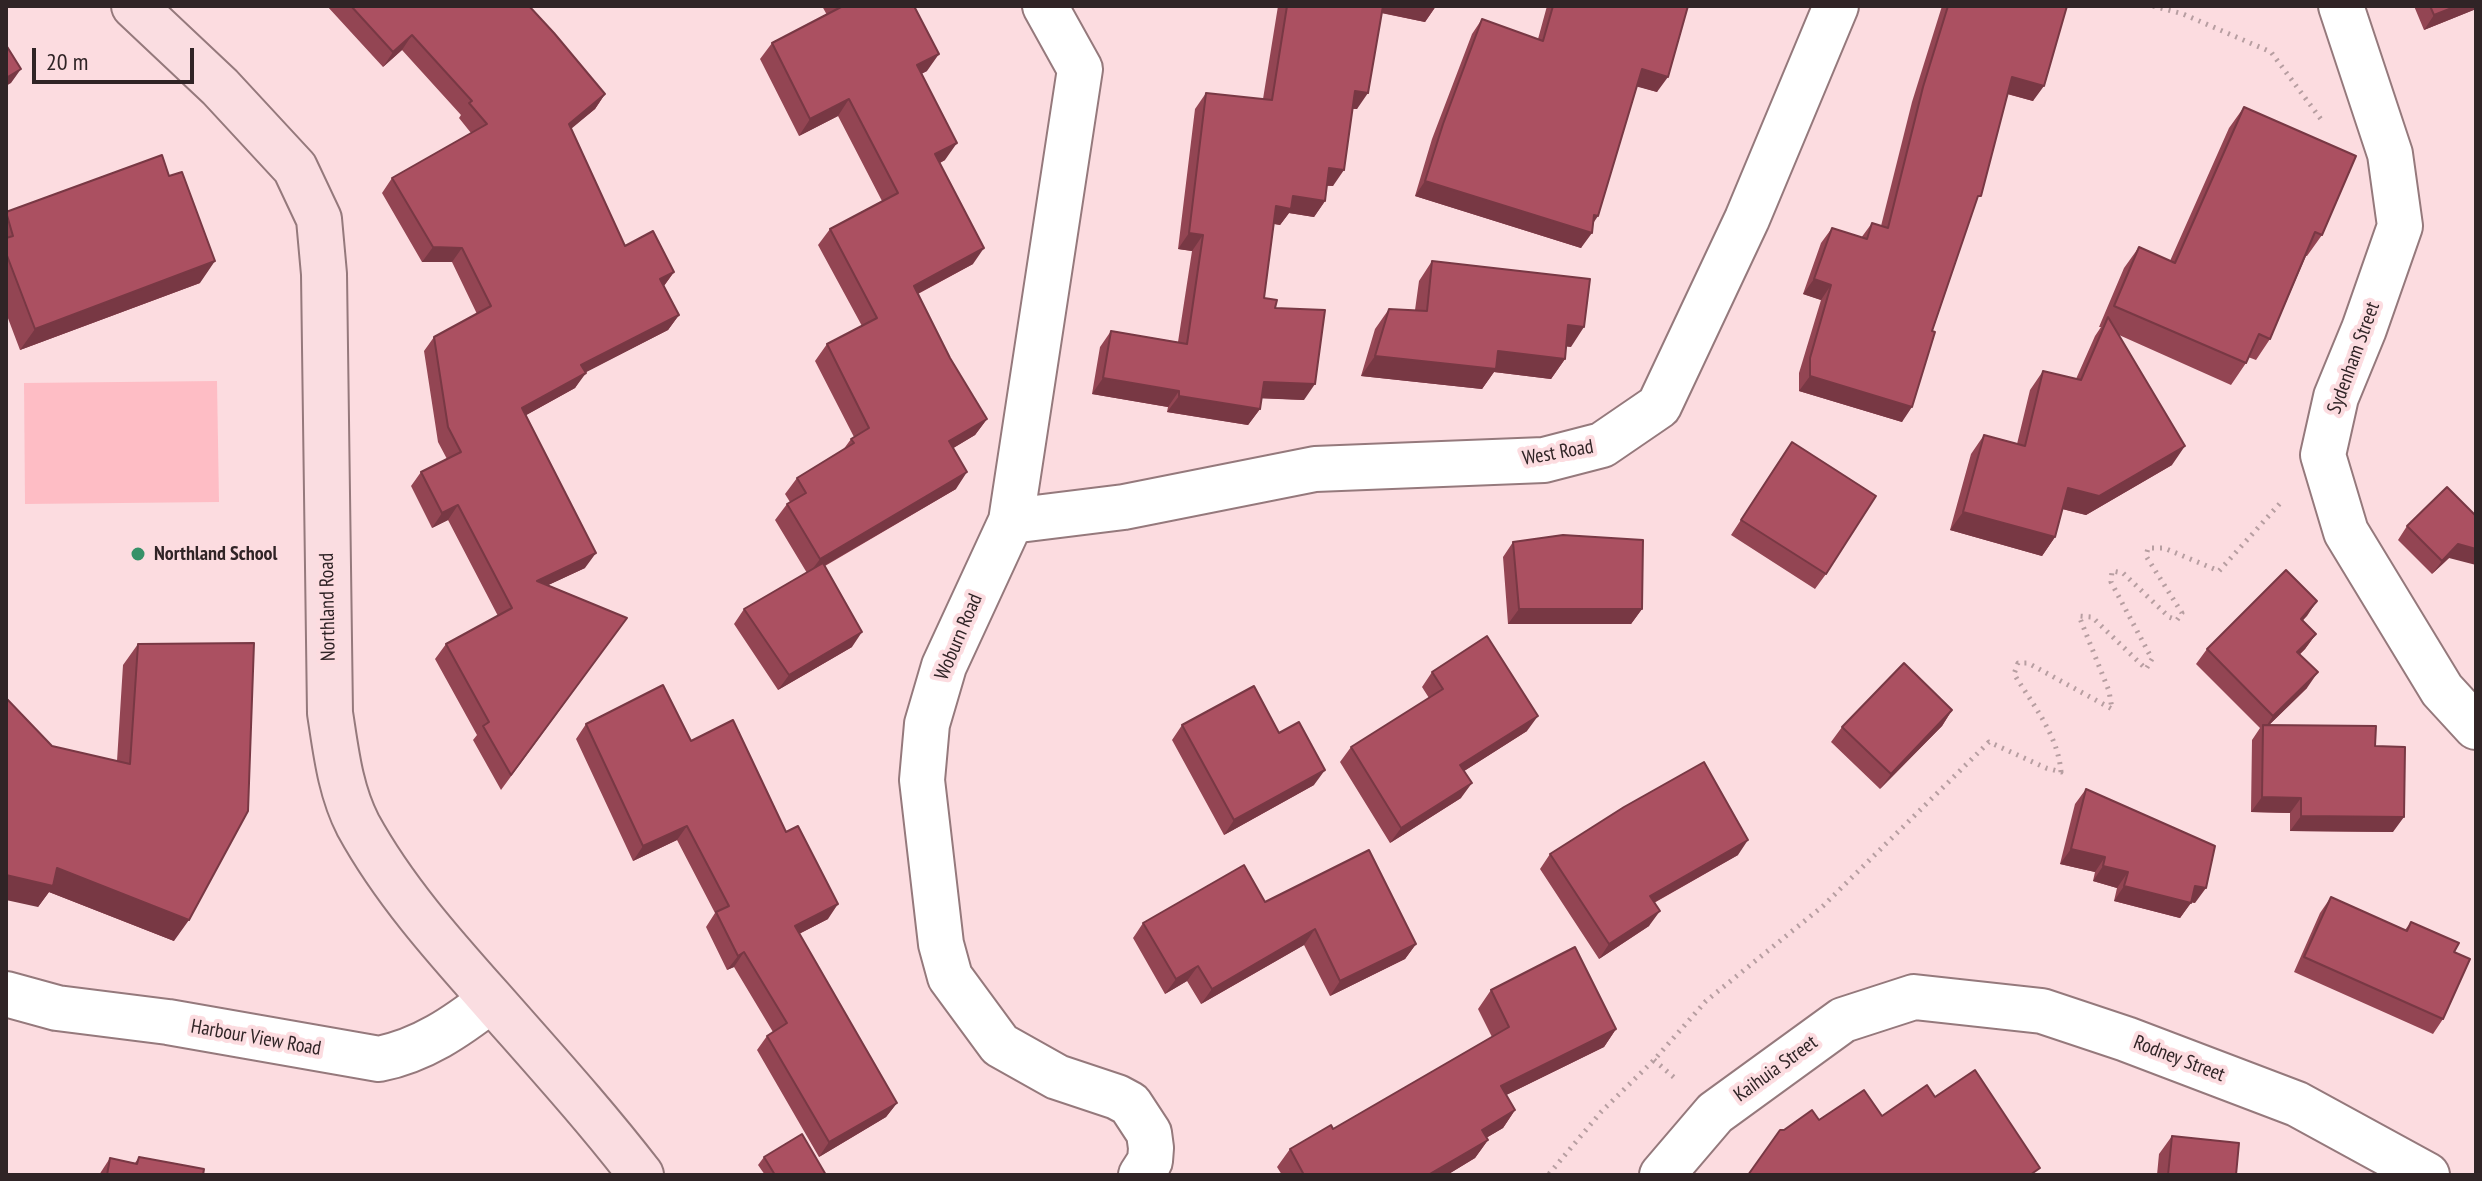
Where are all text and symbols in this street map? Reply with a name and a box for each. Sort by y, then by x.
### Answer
scale bar [36,32,198,82]
text: 20 m [46,46,88,77]
street label: Sydenham Street [2323,299,2385,417]
street label: West Road [1521,435,1595,471]
place label: Northland School [154,542,277,566]
marker: Northland School [129,545,147,563]
street label: Northland Road [315,553,341,661]
street label: Woburn Road [930,590,988,684]
street label: Harbour View Road [189,1015,323,1061]
street label: Kaihuia Street [1730,1031,1822,1107]
street label: Rodney Street [2130,1031,2228,1087]

